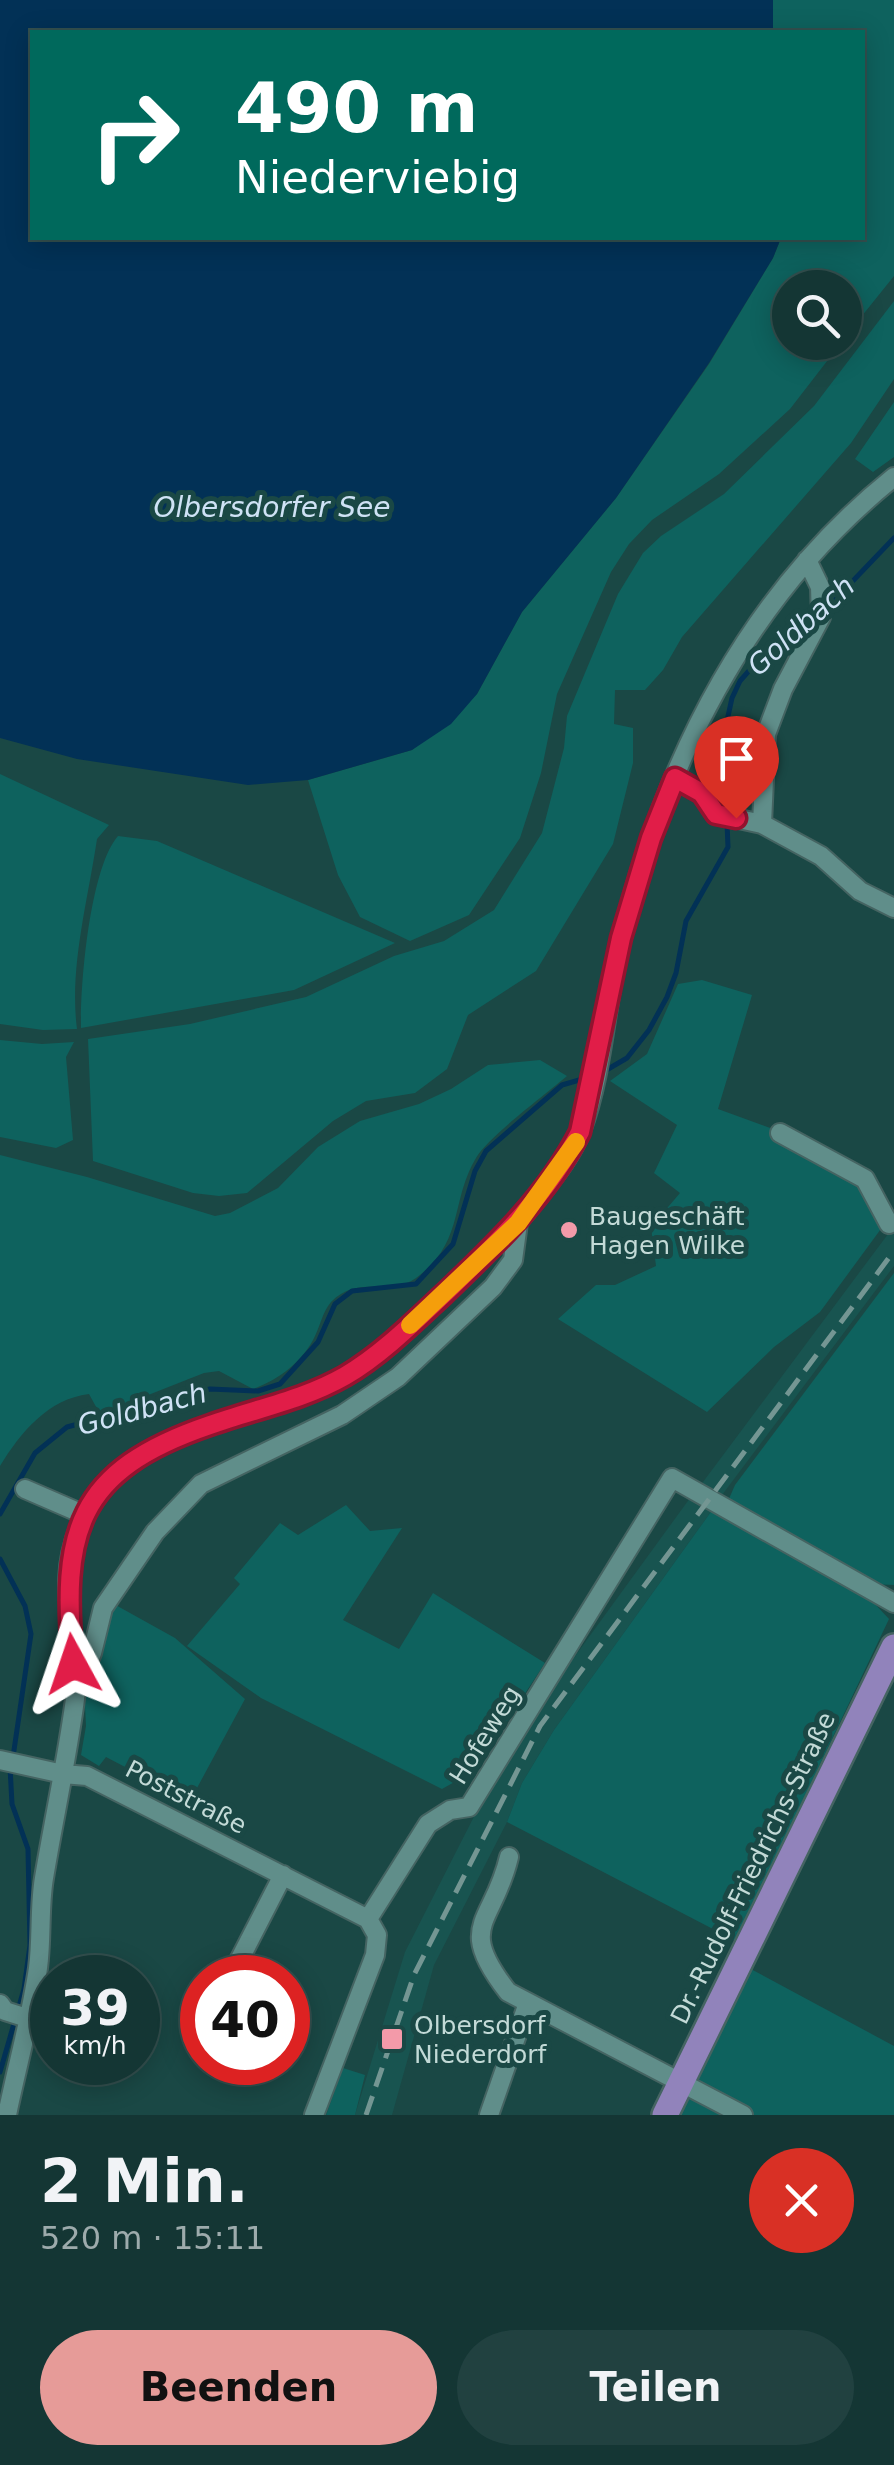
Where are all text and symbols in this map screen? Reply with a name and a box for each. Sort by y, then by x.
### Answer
text: 490 m [235,67,478,149]
icon: right [70,70,200,200]
text: Niederviebig [235,151,520,204]
map controls [772,270,862,360]
button: search [772,270,862,360]
water label: Olbersdorfer See [153,491,391,524]
water label: Goldbach [741,569,861,683]
pin [694,716,779,819]
icon: arrive [709,731,764,786]
place label: Baugeschäft Hagen Wilke [589,1202,745,1260]
marker: Baugeschäft Hagen Wilke [558,1219,580,1241]
water label: Goldbach [74,1376,210,1442]
position arrow [21,1612,125,1716]
street label: Hofeweg [444,1681,526,1789]
street label: Dr.-Rudolf-Friedrichs-Straße [665,1707,841,2029]
street label: Poststraße [121,1754,251,1840]
speed limit sign: 40 [180,1955,310,2085]
text: 39 [60,1979,130,2037]
place label: Olbersdorf Niederdorf [414,2011,548,2069]
marker: Olbersdorf Niederdorf [379,2026,405,2052]
text: km/h [63,2031,127,2060]
text: 2 Min. [40,2146,248,2216]
button: close [749,2148,854,2253]
text: 520 m · 15:11 [40,2219,265,2257]
button: Beenden [40,2330,437,2445]
button: Teilen [457,2330,854,2445]

